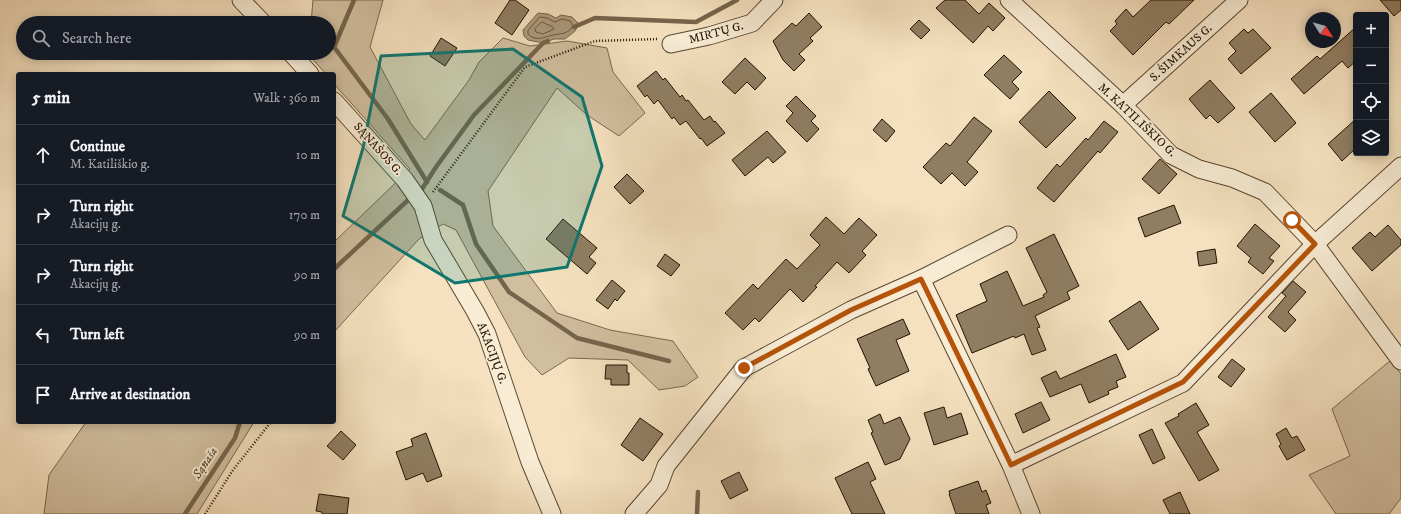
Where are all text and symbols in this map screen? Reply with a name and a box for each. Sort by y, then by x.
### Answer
north arrow [1305,12,1341,48]
map controls [1353,12,1389,156]
button: + [1353,12,1389,48]
search box [16,16,336,60]
street label: MIRTŲ G. [687,18,745,47]
street label: S. ŠIMKAUS G. [1147,21,1215,85]
icon: search [30,27,52,49]
text: Search here [62,29,131,48]
button: − [1353,48,1389,84]
street label: M. KATILIŠKIO G. [1095,80,1179,160]
button: locate [1353,84,1389,120]
text: 5 min [32,87,70,109]
text: Walk · 360 m [253,90,320,106]
street label: SĄNAŠOS G. [350,119,406,179]
button: layers [1353,120,1389,156]
text: Continue [70,137,125,156]
icon: ahead [32,144,54,166]
text: 10 m [296,147,320,163]
text: M. Katiliškio g. [70,156,150,172]
text: Turn right [70,197,133,216]
icon: right [32,204,54,226]
text: 170 m [289,207,320,223]
route start [1283,211,1301,229]
text: Akacijų g. [70,216,121,232]
text: Turn right [70,257,133,276]
icon: right [32,264,54,286]
text: 90 m [294,267,320,283]
text: Akacijų g. [70,276,121,292]
street label: AKACIJŲ G. [473,320,511,386]
icon: left [32,324,54,346]
text: Turn left [70,325,124,344]
text: 90 m [294,327,320,343]
route end [735,359,753,377]
icon: arrive [32,384,54,406]
text: Arrive at destination [70,385,190,404]
water label: Sąnaša [188,444,221,483]

